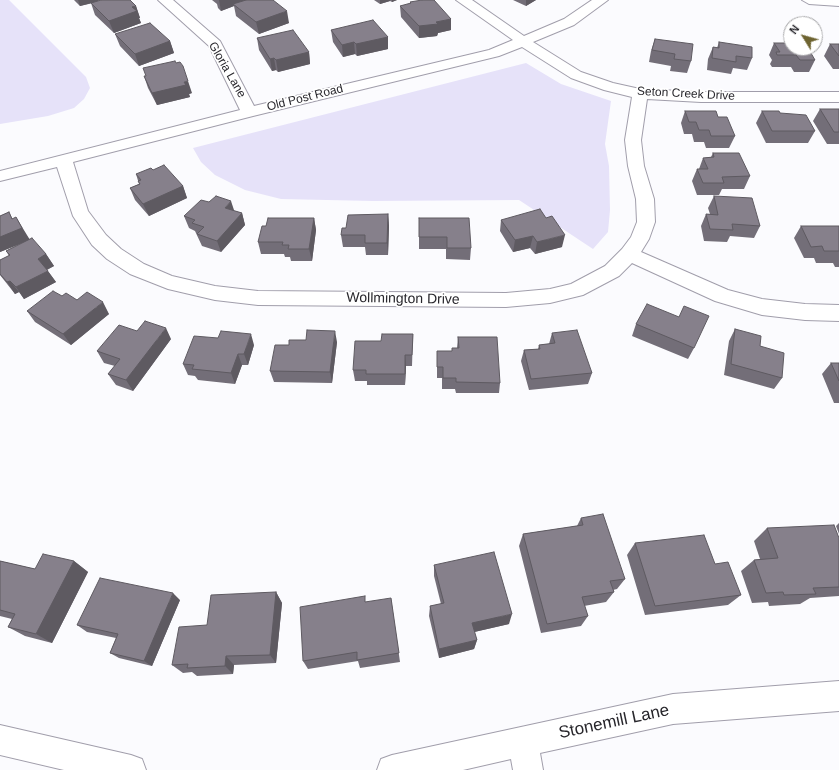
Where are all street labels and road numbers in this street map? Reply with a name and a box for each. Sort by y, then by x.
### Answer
street label: Gloria Lane [205,40,249,100]
street label: Old Post Road [265,82,345,114]
street label: Seton Creek Drive [637,84,735,104]
street label: Wollmington Drive [346,290,460,308]
street label: Stonemill Lane [557,700,671,744]

